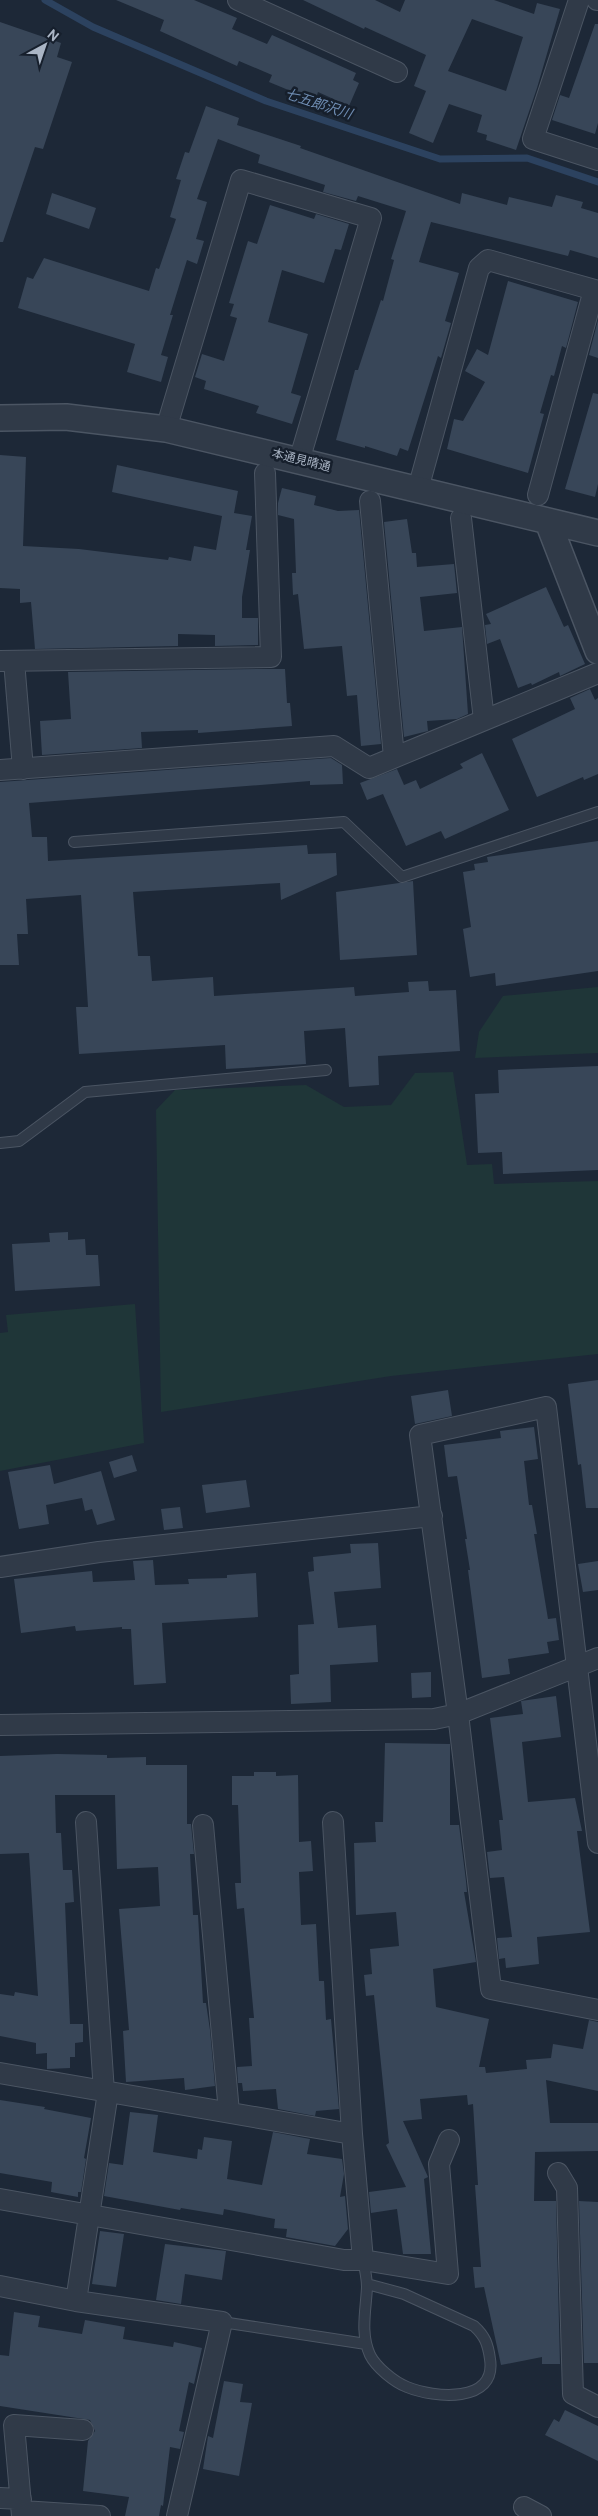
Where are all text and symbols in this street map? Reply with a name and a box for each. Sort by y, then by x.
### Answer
north arrow [20,20,70,70]
text: N [43,26,62,46]
water label: 七五郎沢川 [282,86,356,125]
street label: 本通見晴通 [270,446,332,476]

